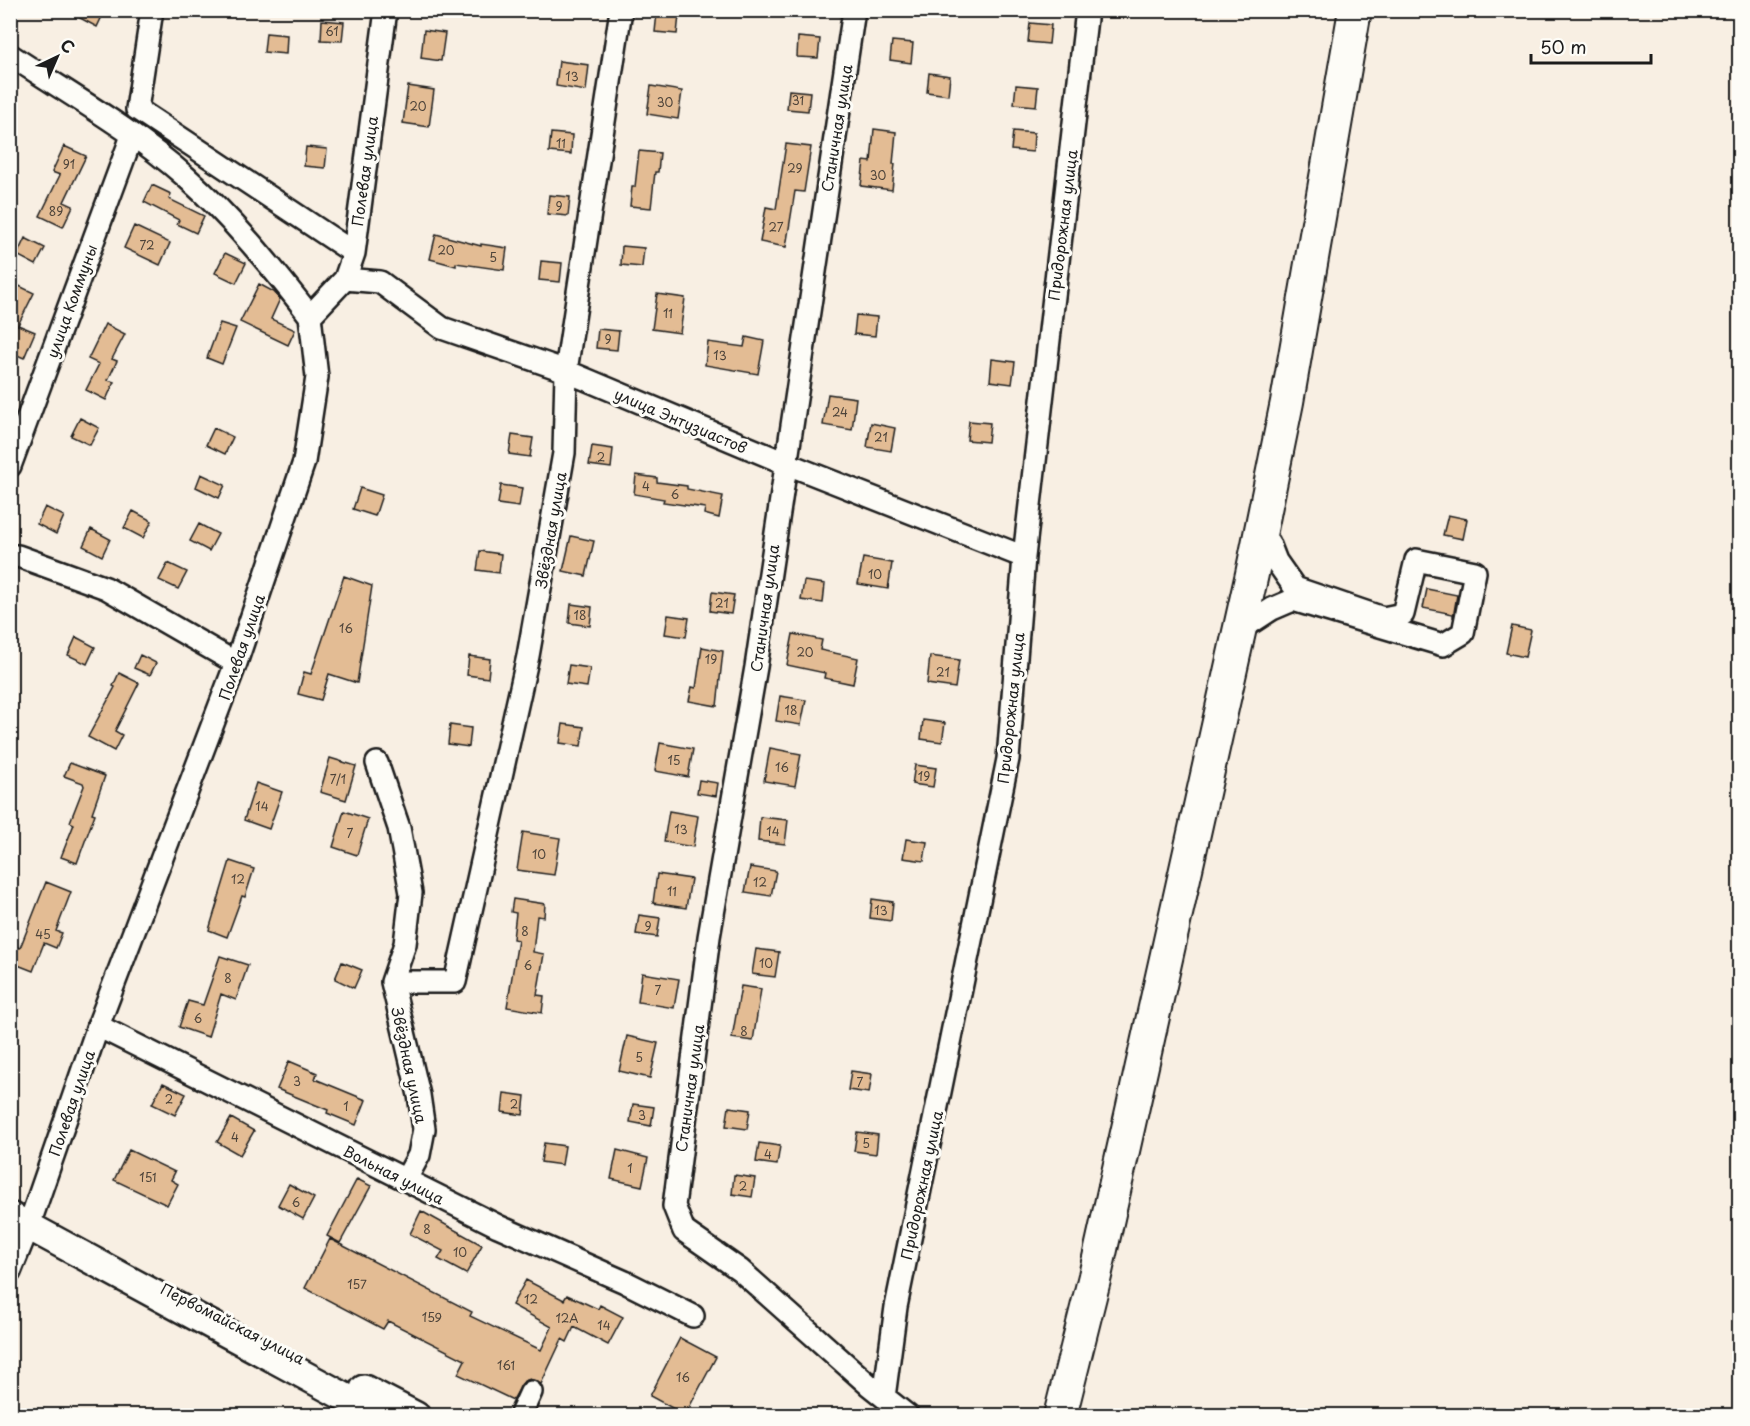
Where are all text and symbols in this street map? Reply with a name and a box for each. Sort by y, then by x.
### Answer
house number: 61 [325,22,339,40]
north arrow [27,27,87,87]
scale bar [1531,27,1651,65]
text: С [55,33,81,58]
text: 50 m [1540,33,1587,60]
street label: Станичная улица [815,62,858,193]
house number: 13 [565,67,579,85]
house number: 31 [792,91,804,109]
house number: 30 [657,93,674,111]
house number: 20 [409,97,427,115]
street label: Полевая улица [345,114,383,228]
house number: 11 [556,134,566,152]
street label: Придорожная улица [1041,148,1083,302]
house number: 91 [63,155,75,173]
house number: 29 [787,159,803,177]
house number: 30 [870,166,887,184]
house number: 9 [555,197,563,215]
house number: 89 [49,202,63,220]
house number: 27 [769,218,784,236]
house number: 72 [139,236,155,254]
street label: улица Коммуны [40,241,102,361]
house number: 20 [437,241,455,259]
house number: 5 [489,248,497,266]
house number: 11 [663,304,673,322]
house number: 9 [604,330,612,348]
house number: 13 [713,346,727,364]
street label: улица Энтузиастов [611,382,751,459]
house number: 24 [832,403,848,421]
house number: 21 [874,428,888,446]
house number: 2 [597,448,605,466]
street label: Звёздная улица [528,469,572,590]
house number: 4 [642,477,650,495]
house number: 6 [671,485,679,503]
street label: Станичная улица [744,542,784,673]
house number: 10 [868,565,882,583]
street label: Полевая улица [212,590,270,703]
house number: 21 [715,594,729,612]
house number: 18 [574,606,586,624]
house number: 16 [339,619,353,637]
street label: Придорожная улица [991,631,1029,785]
house number: 20 [796,643,814,661]
house number: 19 [705,650,717,668]
house number: 21 [936,663,950,681]
house number: 18 [785,701,797,719]
house number: 15 [667,751,681,769]
house number: 16 [775,758,789,776]
house number: 19 [918,767,930,785]
house number: 7/1 [330,770,346,788]
house number: 14 [255,797,269,815]
house number: 13 [674,820,688,838]
house number: 14 [766,822,780,840]
house number: 7 [347,824,354,842]
house number: 10 [532,845,546,863]
house number: 12 [231,870,245,888]
house number: 12 [753,873,767,891]
house number: 11 [667,882,677,900]
house number: 13 [874,901,888,919]
house number: 9 [644,917,652,935]
house number: 8 [521,922,529,940]
house number: 45 [35,925,51,943]
house number: 10 [759,954,773,972]
house number: 6 [524,956,532,974]
house number: 8 [224,969,232,987]
house number: 7 [655,981,662,999]
street label: Звёздная улица [386,1005,434,1126]
house number: 6 [194,1009,202,1027]
street label: Станичная улица [669,1022,709,1153]
house number: 8 [740,1022,748,1040]
street label: Полевая улица [42,1046,100,1159]
house number: 5 [635,1048,643,1066]
house number: 3 [293,1072,301,1090]
house number: 7 [857,1073,864,1091]
house number: 2 [165,1090,173,1108]
house number: 2 [510,1095,518,1113]
house number: 1 [343,1097,349,1115]
house number: 3 [638,1106,646,1124]
street label: Придорожная улица [894,1108,948,1262]
house number: 4 [231,1128,239,1146]
house number: 5 [862,1134,870,1152]
street label: Вольная улица [339,1139,449,1210]
house number: 4 [764,1145,772,1163]
house number: 1 [627,1159,633,1177]
house number: 151 [139,1168,157,1186]
house number: 2 [739,1177,747,1195]
house number: 6 [292,1193,300,1211]
house number: 8 [423,1220,431,1238]
house number: 10 [453,1243,467,1261]
house number: 157 [347,1275,367,1293]
street label: Первомайская улица [157,1277,310,1370]
house number: 12 [524,1290,538,1308]
house number: 159 [422,1308,442,1326]
house number: 12А [555,1309,579,1327]
house number: 14 [597,1316,611,1334]
house number: 161 [497,1356,515,1374]
house number: 16 [676,1368,690,1386]

